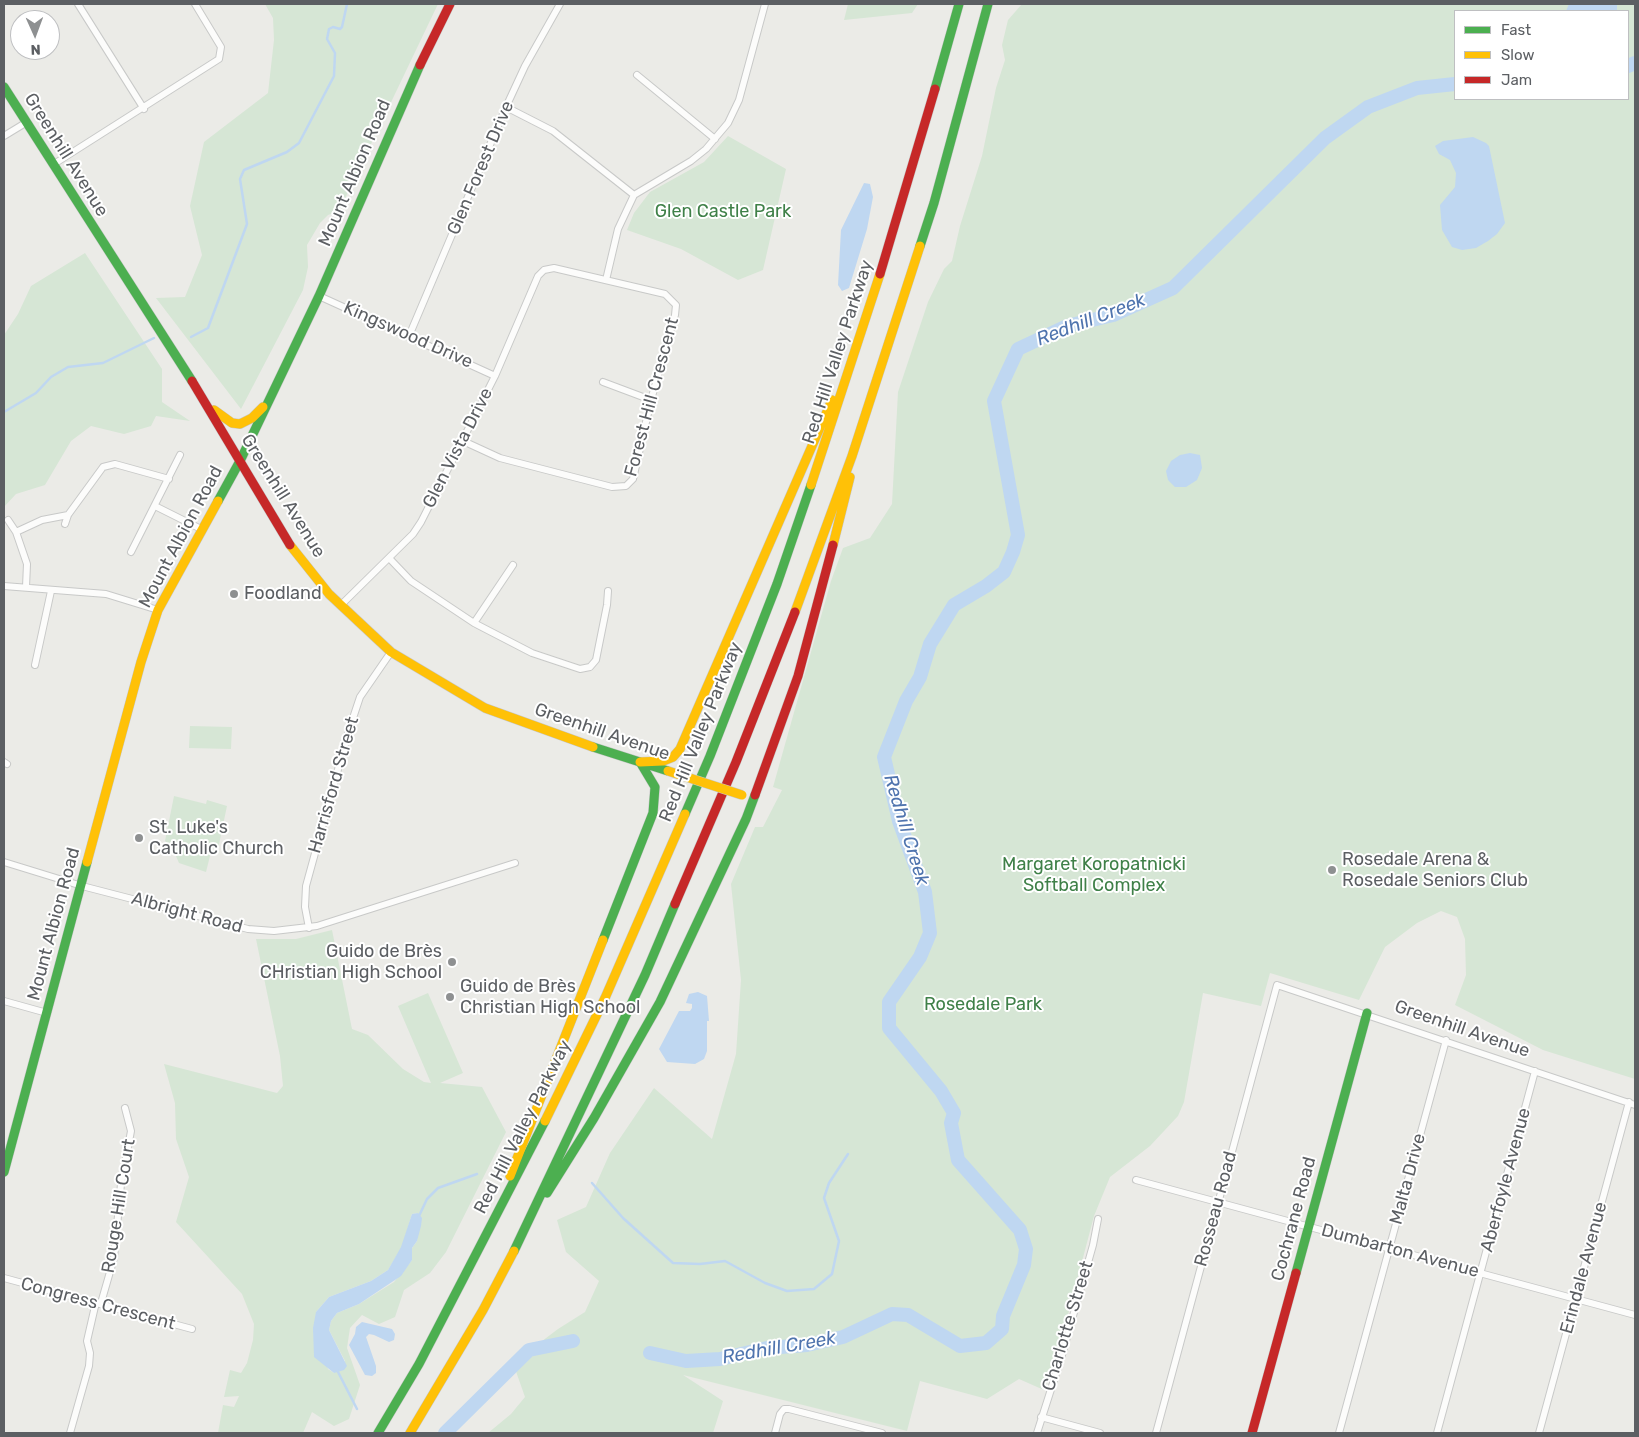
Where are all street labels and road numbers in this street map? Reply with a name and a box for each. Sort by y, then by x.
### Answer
street label: Greenhill Avenue [19,89,113,221]
street label: Mount Albion Road [314,96,396,250]
street label: Glen Forest Drive [443,98,519,238]
street label: Red Hill Valley Parkway [798,257,878,447]
street label: Kingswood Drive [340,297,476,373]
street label: Forest Hill Crescent [620,315,684,479]
street label: Glen Vista Drive [418,384,498,512]
street label: Greenhill Avenue [236,430,330,562]
street label: Mount Albion Road [134,462,228,612]
street label: Red Hill Valley Parkway [655,639,747,825]
street label: Greenhill Avenue [532,699,672,765]
street label: Harrisford Street [304,714,364,856]
street label: Mount Albion Road [23,845,85,1003]
street label: Albright Road [129,888,245,938]
street label: Greenhill Avenue [1392,996,1532,1062]
street label: Red Hill Valley Parkway [470,1037,576,1217]
street label: Aberfoyle Avenue [1476,1106,1536,1254]
street label: Malta Drive [1385,1131,1431,1227]
street label: Rouge Hill Court [98,1137,140,1275]
street label: Rosseau Road [1190,1149,1242,1269]
street label: Cochrane Road [1267,1154,1321,1284]
street label: Erindale Avenue [1556,1200,1612,1336]
street label: Dumbarton Avenue [1319,1220,1481,1282]
street label: Charlotte Street [1038,1258,1098,1394]
street label: Congress Crescent [18,1273,178,1335]

